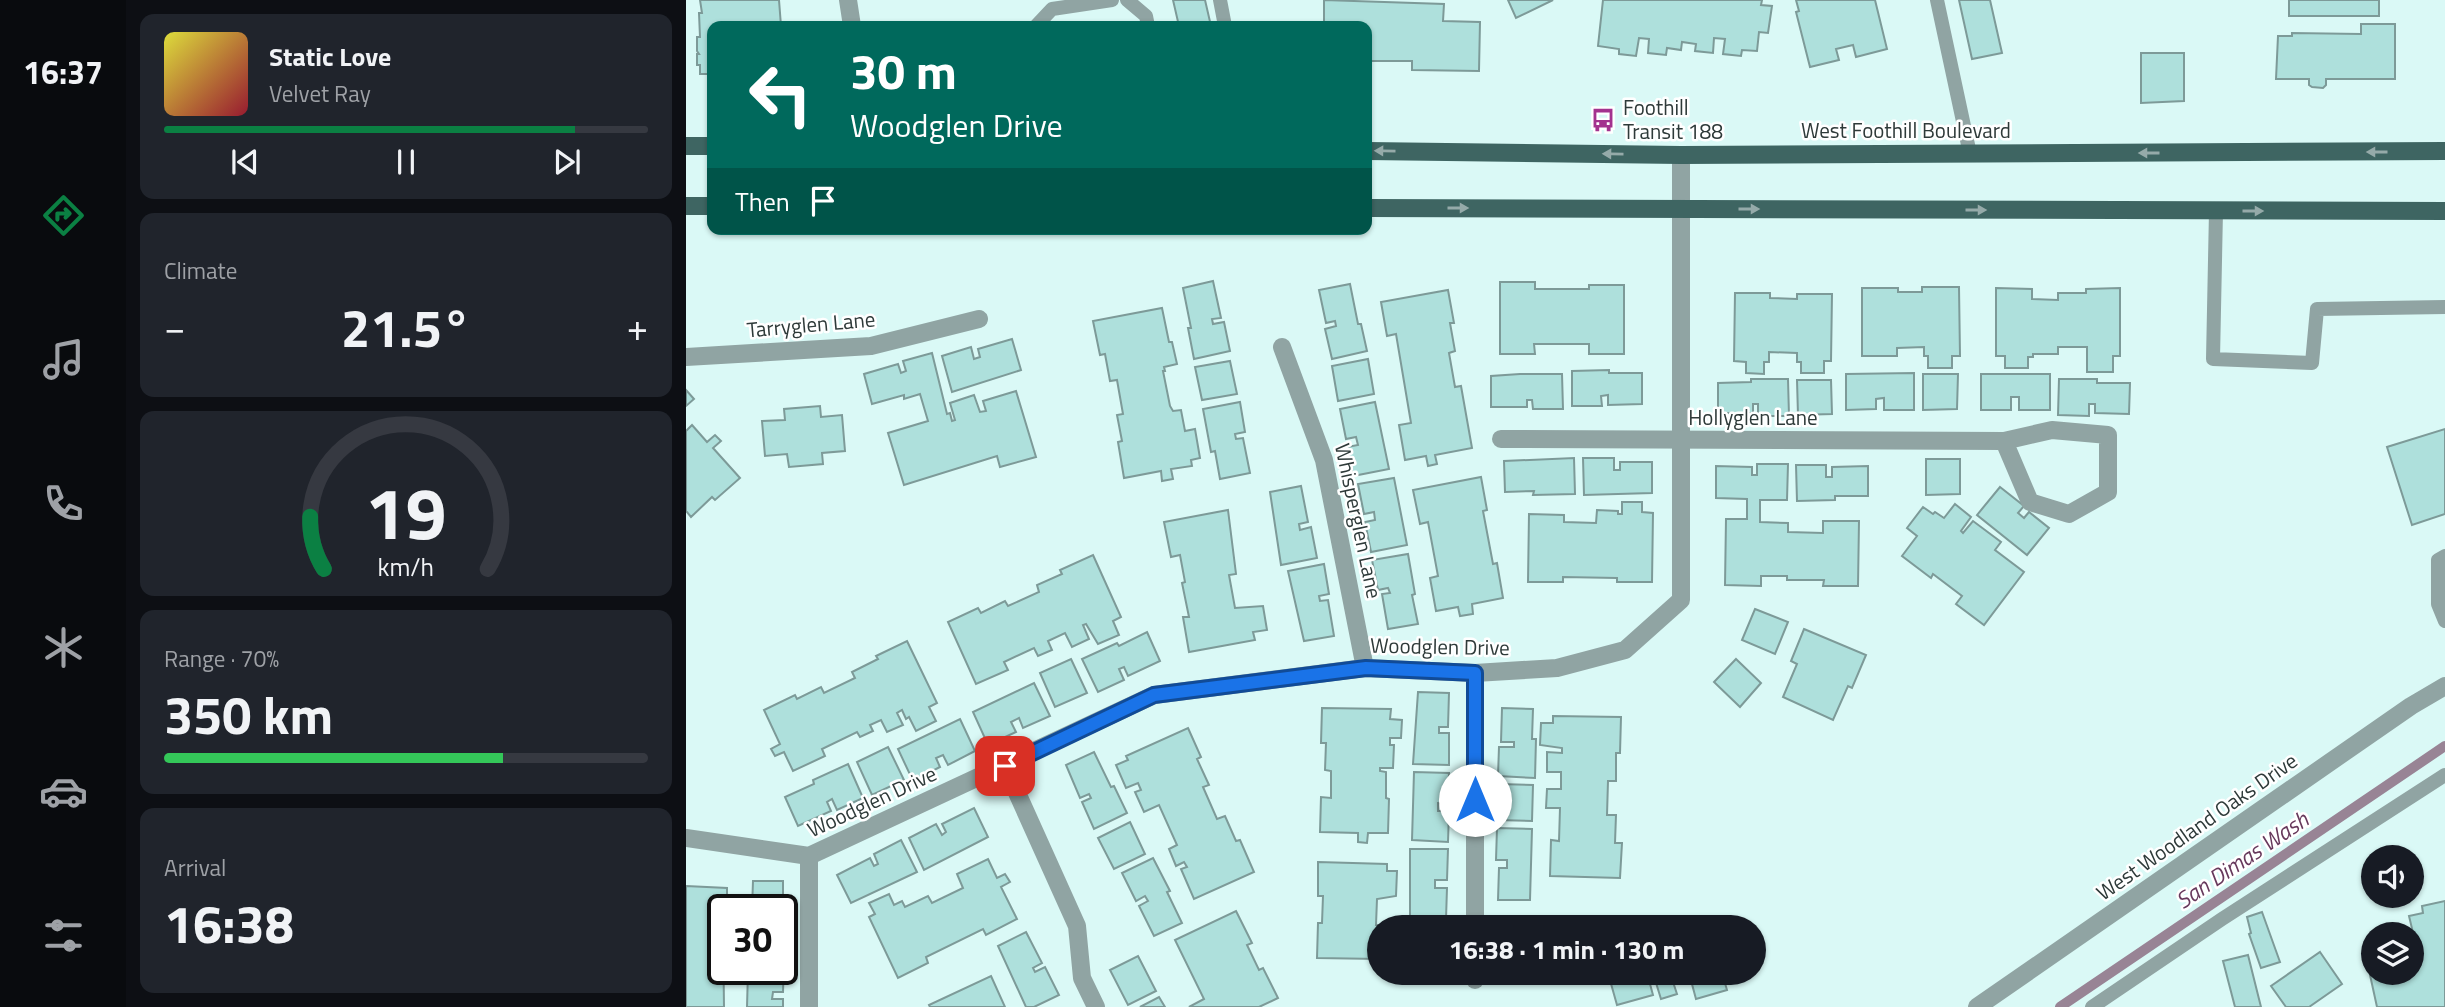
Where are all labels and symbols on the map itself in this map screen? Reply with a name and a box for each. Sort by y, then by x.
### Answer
place label: Foothill Transit 188 [1623,91,1723,147]
bus stop icon: Foothill Transit 188 [1589,106,1617,134]
street label: West Foothill Boulevard [1801,114,2011,146]
one-way arrow [1374,146,1396,157]
one-way arrow [2366,146,2388,158]
one-way arrow [2138,147,2160,159]
one-way arrow [1601,148,1623,160]
one-way arrow [1447,202,1469,214]
one-way arrow [1738,203,1760,214]
one-way arrow [1966,204,1988,216]
one-way arrow [2242,205,2264,217]
street label: Tarryglen Lane [745,302,876,346]
street label: Hollyglen Lane [1688,401,1818,433]
street label: Whisperglen Lane [1327,440,1391,601]
street label: Woodglen Drive [1370,629,1510,663]
pin [975,736,1035,796]
street label: West Woodland Oaks Drive [2089,744,2304,908]
street label: Woodglen Drive [802,757,942,845]
position arrow [1438,763,1512,837]
water label: San Dimas Wash [2168,802,2316,917]
speed limit sign: 30 [707,894,798,985]

